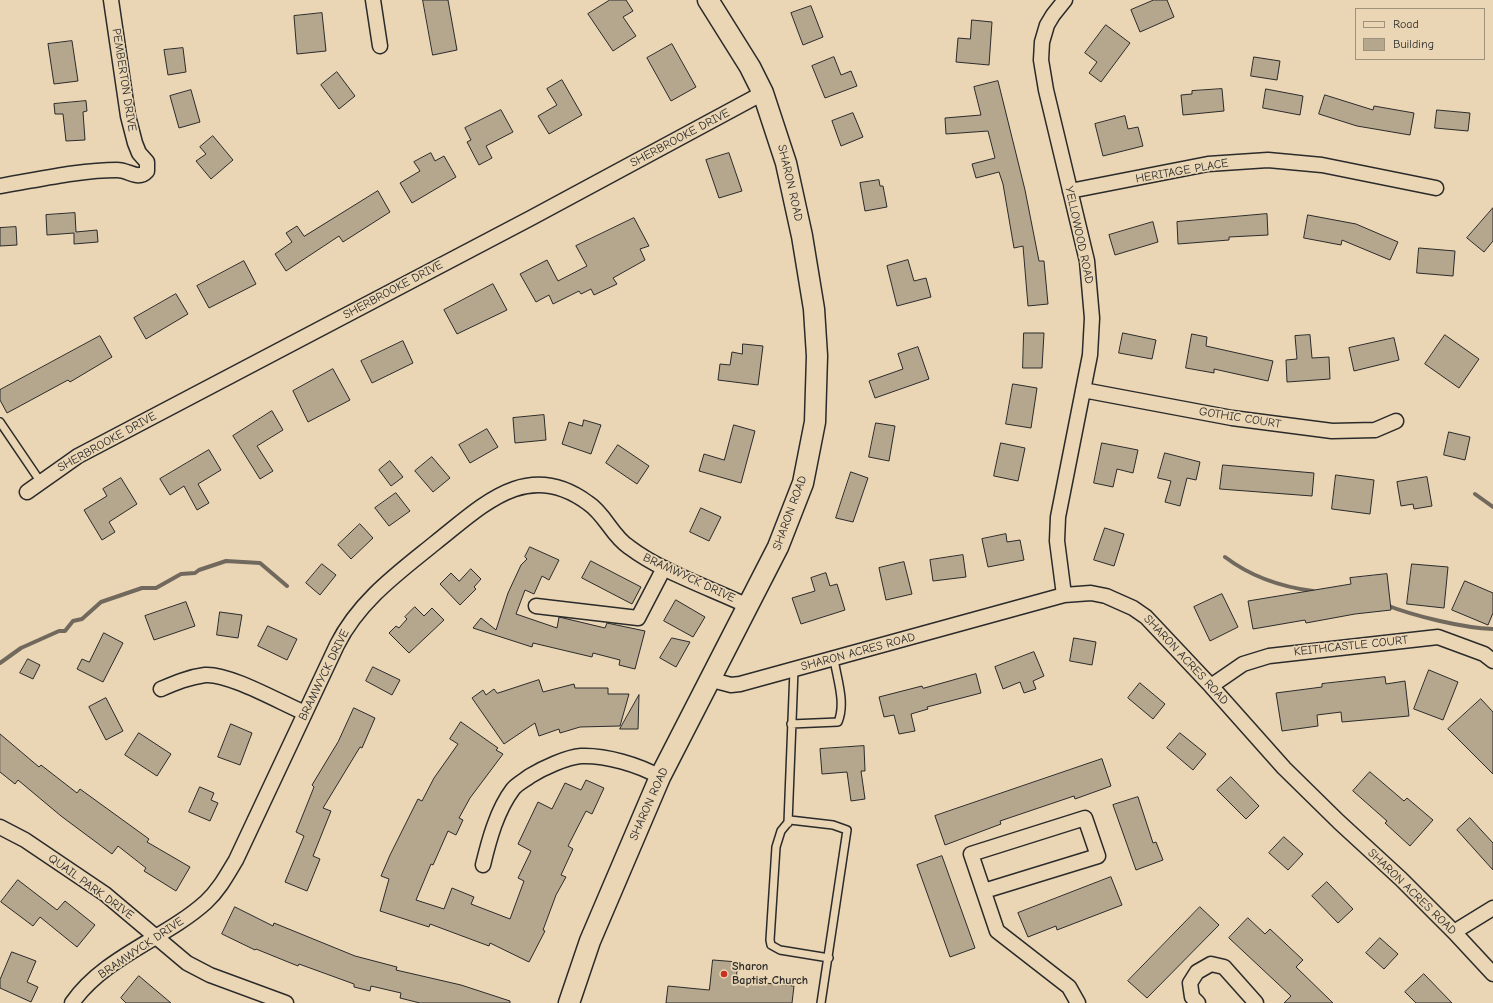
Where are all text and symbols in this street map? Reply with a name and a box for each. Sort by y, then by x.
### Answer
legend [1355,8,1485,60]
text: Road [1393,17,1419,31]
street label: PEMBERTON DRIVE [109,27,139,133]
text: Building [1393,37,1434,51]
street label: SHERBROOKE DRIVE [628,106,732,170]
street label: SHARON ROAD [774,143,806,223]
street label: HERITAGE PLACE [1134,156,1230,186]
street label: YELLOWOOD ROAD [1062,185,1096,285]
street label: SHERBROOKE DRIVE [341,258,445,322]
street label: GOTHIC COURT [1198,404,1282,432]
street label: SHERBROOKE DRIVE [55,409,159,475]
street label: SHARON ROAD [770,474,810,552]
street label: BRAMWYCK DRIVE [641,550,737,606]
street label: SHARON ACRES ROAD [1141,612,1231,708]
street label: BRAMWYCK DRIVE [296,627,352,723]
street label: SHARON ACRES ROAD [799,630,917,674]
street label: KEITHCASTLE COURT [1293,633,1409,659]
street label: SHARON ROAD [626,765,672,843]
street label: SHARON ACRES ROAD [1365,846,1459,938]
street label: QUAIL PARK DRIVE [45,851,137,923]
street label: BRAMWYCK DRIVE [96,914,186,982]
place label: Sharon Baptist Church [732,960,808,988]
marker: Sharon Baptist Church [719,969,729,979]

